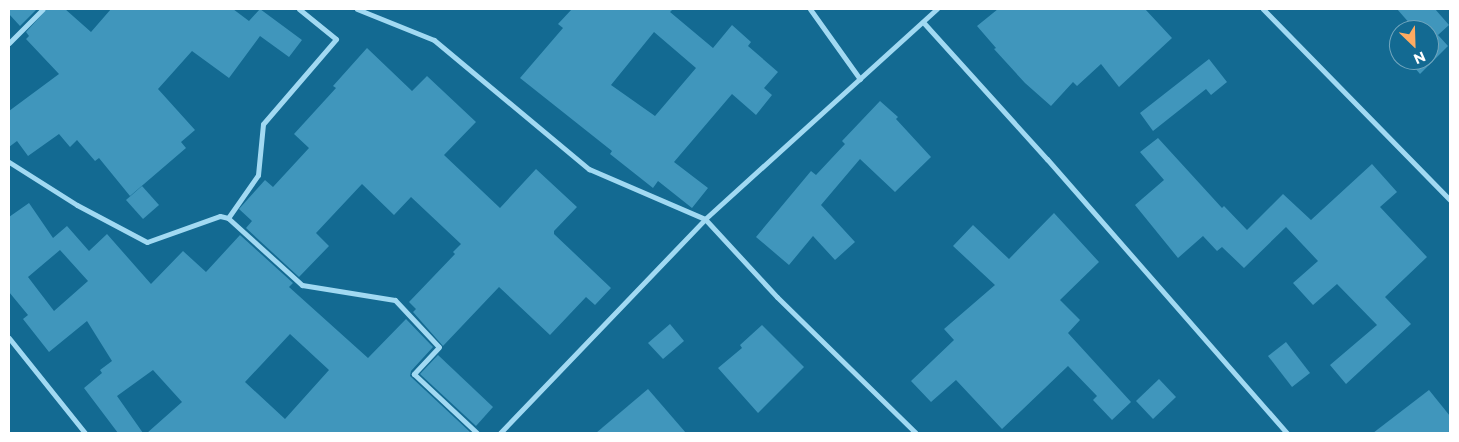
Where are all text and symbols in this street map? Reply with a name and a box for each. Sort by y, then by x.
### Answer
north arrow [1389,20,1439,70]
text: N [1411,47,1429,68]

